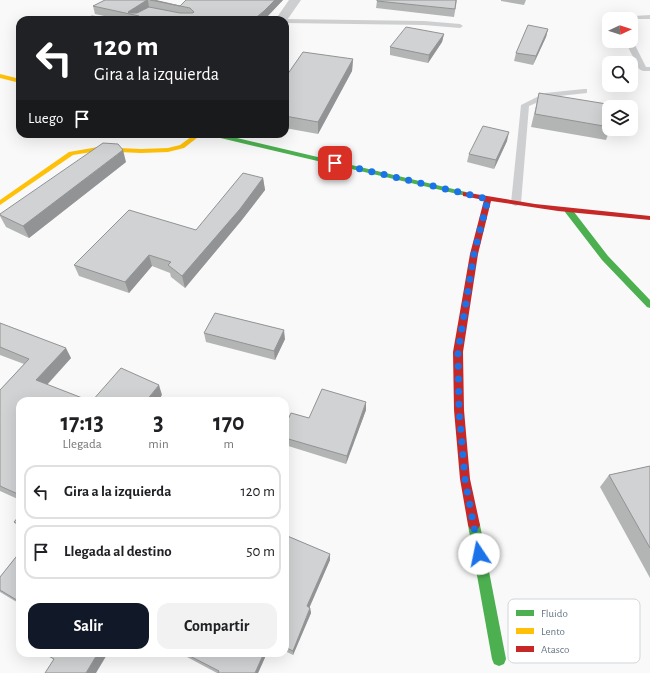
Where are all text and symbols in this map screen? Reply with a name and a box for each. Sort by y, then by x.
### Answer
north arrow [602,12,638,48]
map controls [602,12,638,136]
icon: left [28,32,80,84]
text: 120 m [94,33,159,61]
button: search [602,56,638,92]
text: Gira a la izquierda [94,66,219,84]
button: layers [602,100,638,136]
icon: arrive [71,108,93,130]
text: Luego [28,111,63,126]
pin [318,146,352,180]
icon: arrive [324,152,346,174]
text: 17:13 [60,411,104,435]
text: 3 [153,411,164,435]
text: 170 [213,411,245,435]
text: Llegada [62,438,102,451]
text: min [148,438,169,451]
text: m [224,438,234,451]
icon: left [30,481,52,503]
text: Gira a la izquierda [64,484,171,499]
text: 120 m [241,484,275,499]
position arrow [458,533,500,575]
icon: arrive [30,541,52,563]
text: Llegada al destino [64,544,172,559]
text: 50 m [246,544,275,559]
legend [508,599,640,663]
button: Salir [28,603,149,649]
button: Compartir [157,603,277,649]
text: Fluido [541,608,568,619]
text: Lento [541,626,565,637]
text: Atasco [541,644,569,655]

